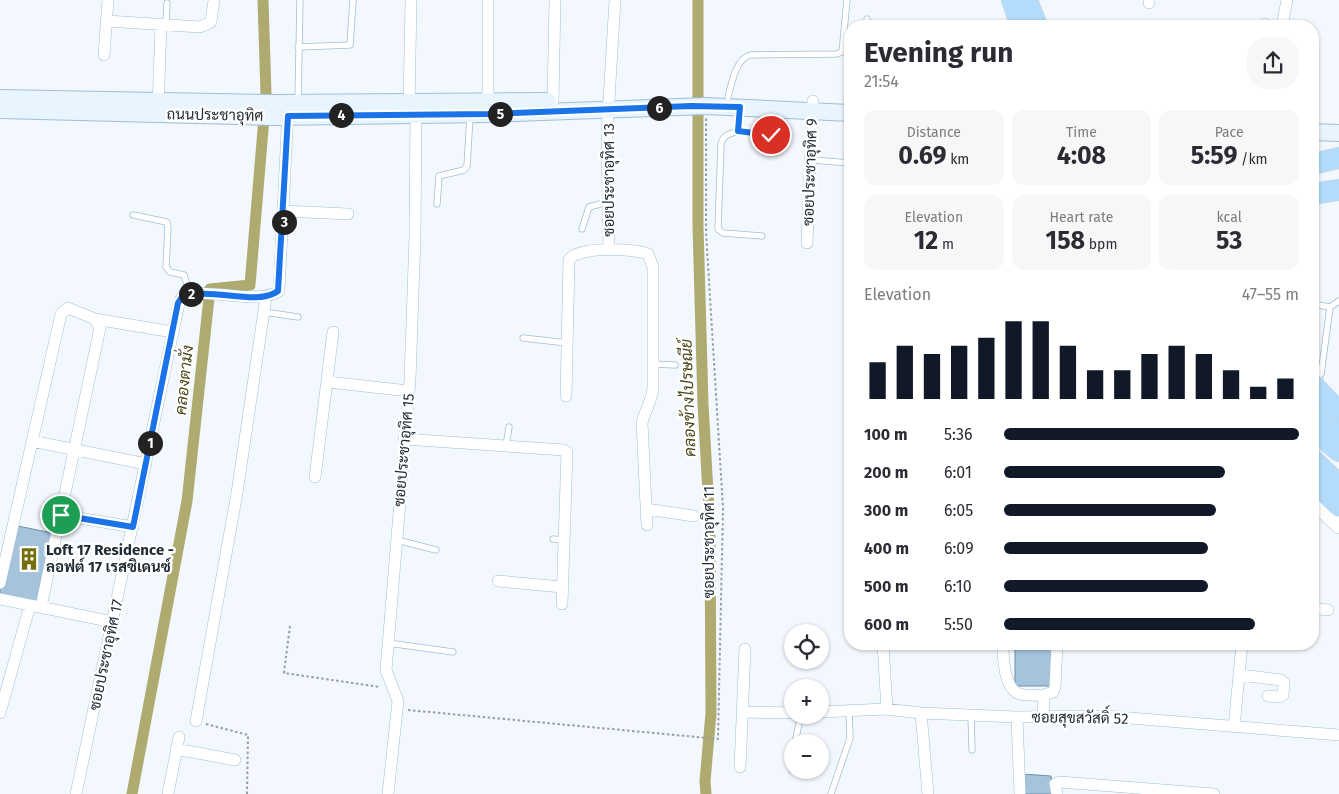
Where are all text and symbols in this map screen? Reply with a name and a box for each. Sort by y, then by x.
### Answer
text: Evening run [864,36,1013,69]
button: share [1247,37,1299,89]
text: 21:54 [864,72,899,91]
pin: 6 [646,96,672,120]
text: 6 [656,100,663,117]
pin: 4 [328,102,354,128]
pin: 5 [488,102,512,126]
street label: ถนนประชาอุทิศ [166,105,264,127]
text: 5 [497,106,504,123]
text: 4 [338,107,345,124]
pin [750,114,792,156]
street label: ซอยประชาอุทิศ 9 [799,118,823,226]
icon: check [757,121,785,149]
street label: ซอยประชาอุทิศ 13 [600,123,620,237]
text: Distance [907,124,961,141]
text: Time [1066,124,1097,141]
text: Pace [1215,124,1244,141]
text: 0.69 [898,141,946,171]
text: 4:08 [1057,141,1106,171]
text: 5:59 [1191,141,1237,171]
text: km [946,151,969,168]
text: /km [1237,151,1268,168]
text: Elevation [904,209,963,226]
text: Heart rate [1050,209,1113,226]
text: kcal [1217,209,1242,226]
pin: 3 [272,210,296,234]
text: 3 [281,214,288,231]
text: 12 [914,226,938,256]
text: 158 [1046,226,1085,256]
text: 53 [1216,226,1242,256]
text: m [938,236,954,253]
text: bpm [1085,236,1117,253]
pin: 2 [178,282,204,306]
text: Elevation [864,285,931,304]
text: 47–55 m [1242,285,1299,304]
text: 2 [188,286,195,303]
water label: คลองข้างไปรษณีย์ [673,337,700,457]
water label: คลองตามั่ง [166,344,197,416]
street label: ซอยประชาอุทิศ 15 [390,393,420,508]
text: 100 m [864,425,907,444]
text: 5:36 [944,425,973,444]
pin: 1 [138,430,162,456]
text: 1 [147,435,154,452]
text: 200 m [864,463,908,482]
text: 6:01 [944,463,972,482]
street label: ซอยประชาอุทิศ 11 [700,486,720,598]
pin [40,494,82,536]
icon: arrive [47,501,75,529]
text: 300 m [864,501,908,520]
text: 6:05 [944,501,973,520]
text: 400 m [864,539,909,558]
text: 6:09 [944,539,974,558]
place label: Loft 17 Residence - ลอฟต์ 17 เรสซิเดนซ์ [46,541,174,576]
building icon: Loft 17 Residence - ลอฟต์ 17 เรสซิเดนซ์ [16,546,42,572]
text: 500 m [864,577,909,596]
text: 6:10 [944,577,972,596]
street label: ซอยประชาอุทิศ 17 [85,598,129,713]
text: 600 m [864,615,909,634]
text: 5:50 [944,615,973,634]
map controls [784,624,829,779]
button: locate [784,624,829,669]
button: + [784,679,829,724]
street label: ซอยสุขสวัสดิ์ 52 [1031,702,1129,730]
button: − [784,734,829,779]

